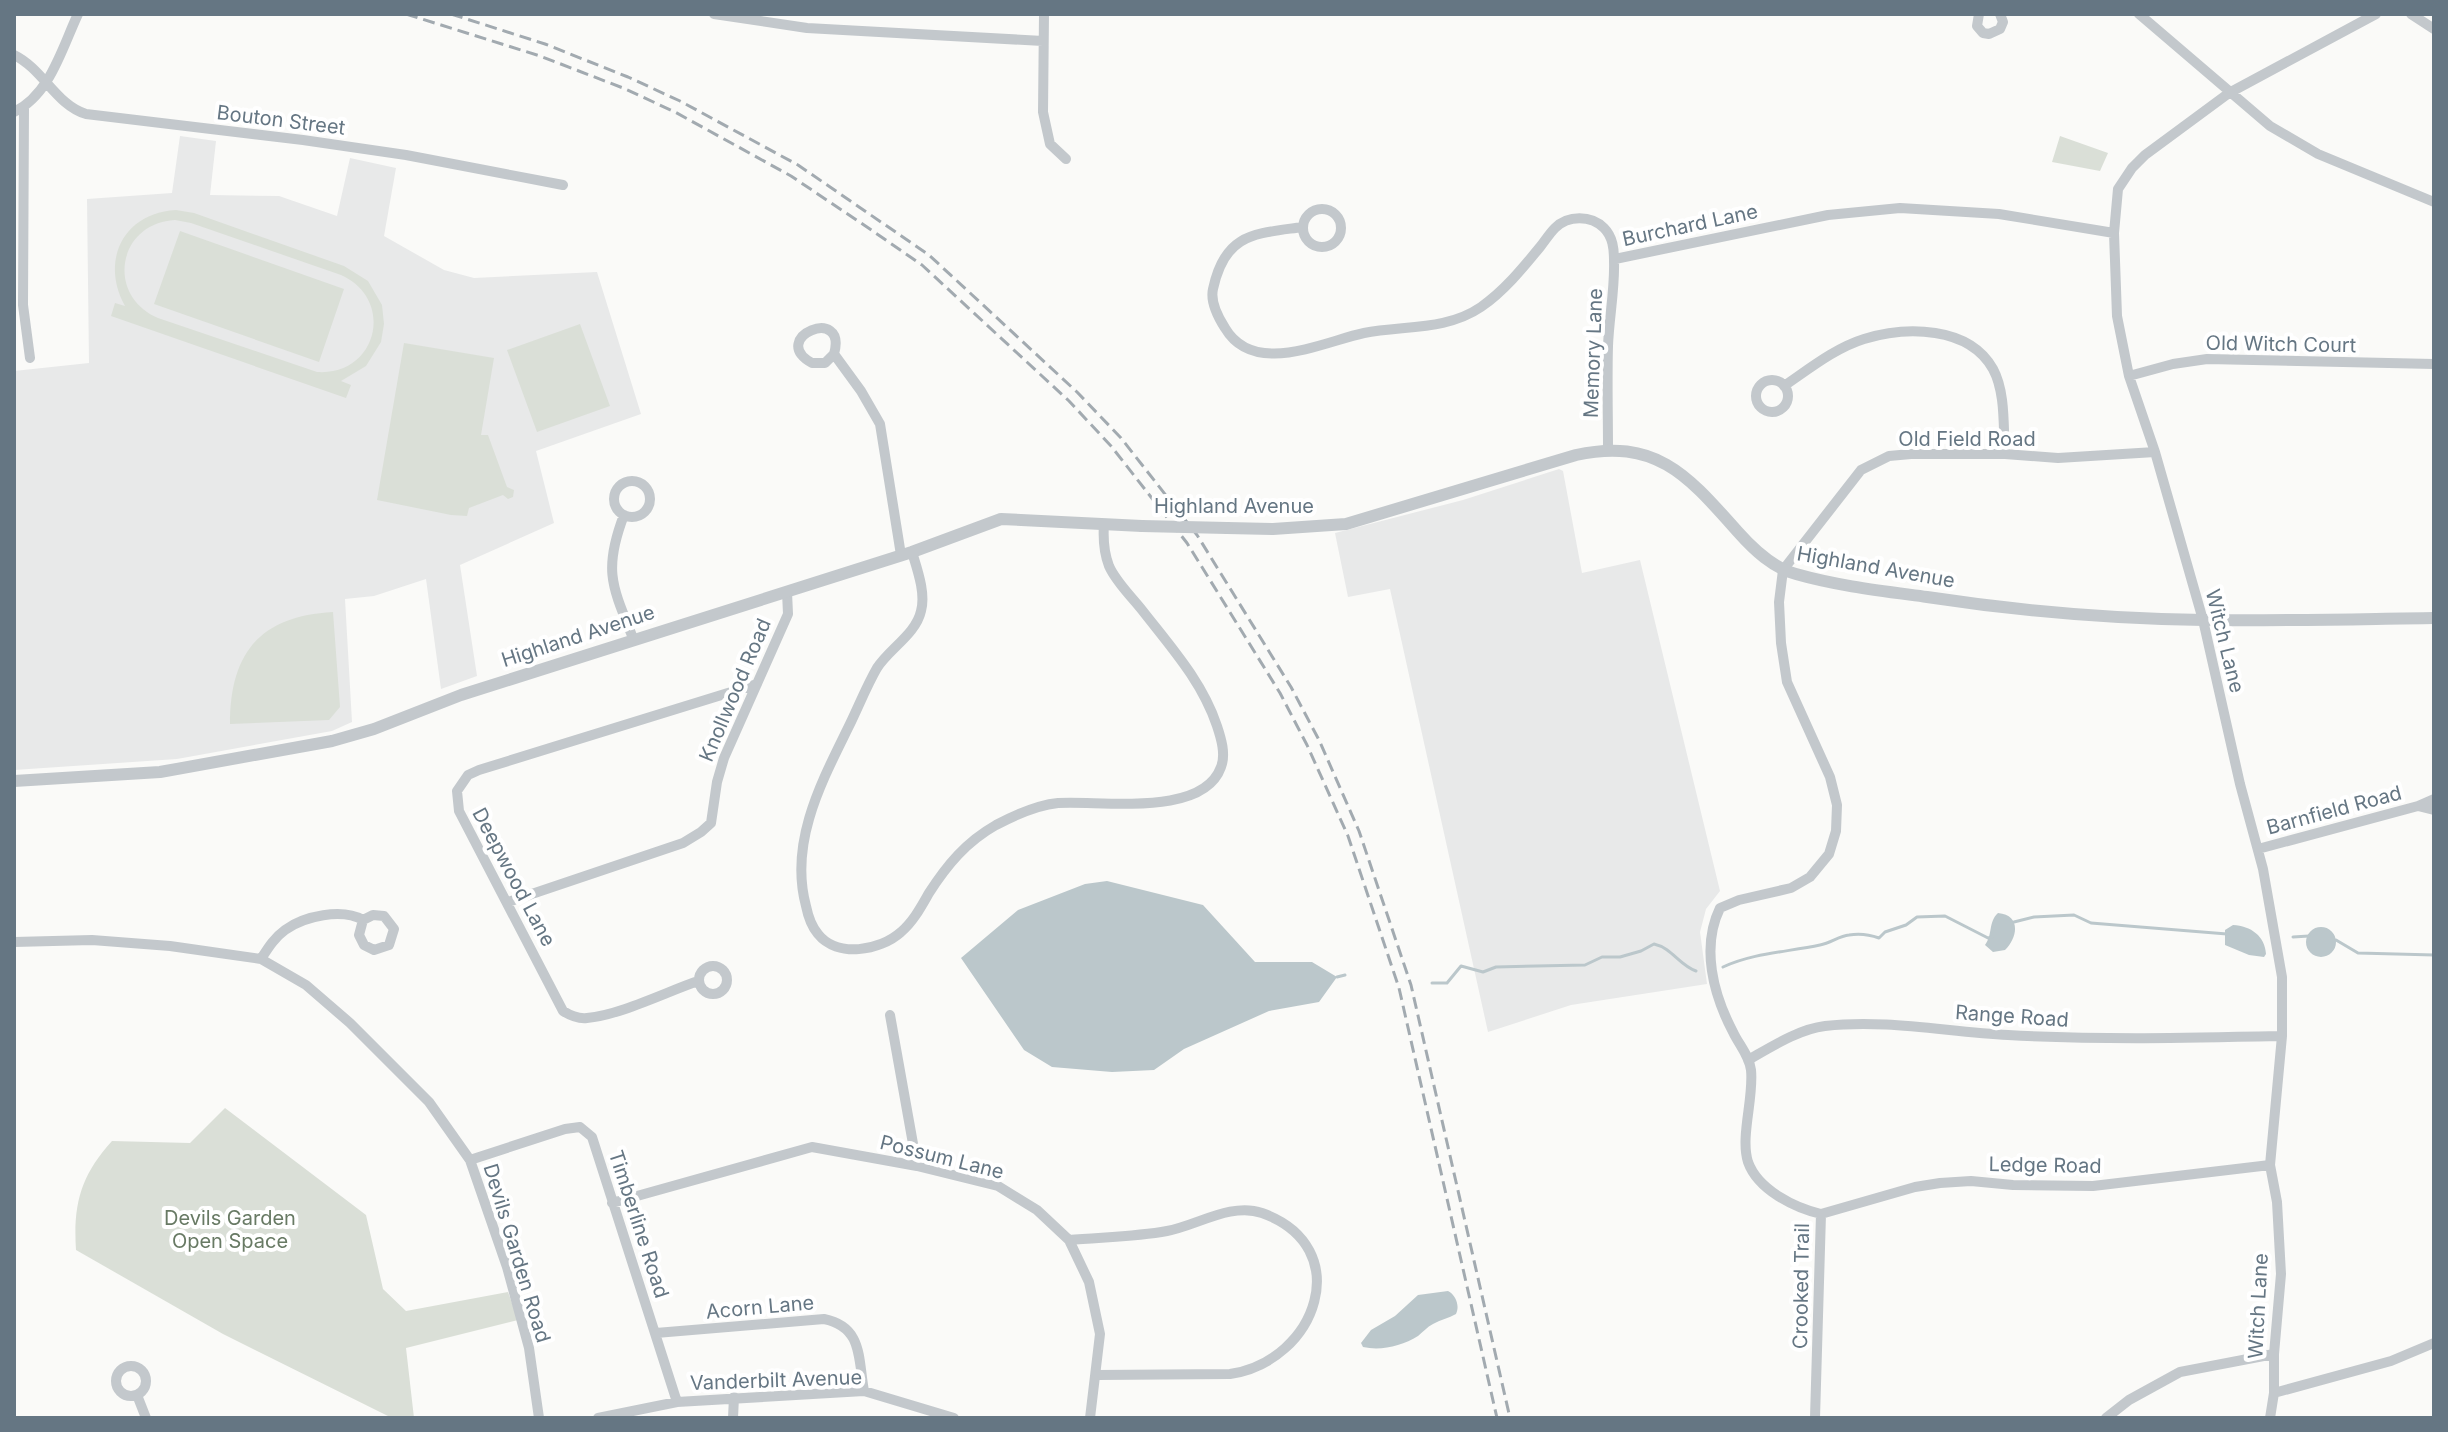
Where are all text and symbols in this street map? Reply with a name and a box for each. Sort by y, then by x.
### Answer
street label: Bouton Street [215,100,347,140]
street label: Burchard Lane [1620,199,1760,251]
street label: Memory Lane [1579,288,1607,418]
street label: Old Witch Court [2205,331,2357,357]
street label: Old Field Road [1898,427,2036,451]
street label: Highland Avenue [1154,494,1314,518]
street label: Highland Avenue [1795,541,1957,593]
street label: Witch Lane [2201,587,2249,695]
street label: Highland Avenue [498,600,658,672]
street label: Knollwood Road [694,615,776,765]
street label: Barnfield Road [2264,780,2404,840]
street label: Deepwood Lane [467,804,561,950]
street label: Range Road [1954,1000,2070,1032]
street label: Possum Lane [878,1130,1006,1184]
street label: Timberline Road [604,1147,674,1301]
street label: Ledge Road [1988,1152,2102,1178]
street label: Devils Garden Road [478,1161,556,1345]
park label: Devils Garden Open Space [164,1206,296,1253]
street label: Crooked Trail [1788,1223,1814,1349]
street label: Witch Lane [2243,1253,2273,1359]
street label: Acorn Lane [705,1290,815,1324]
street label: Vanderbilt Avenue [690,1365,862,1395]

